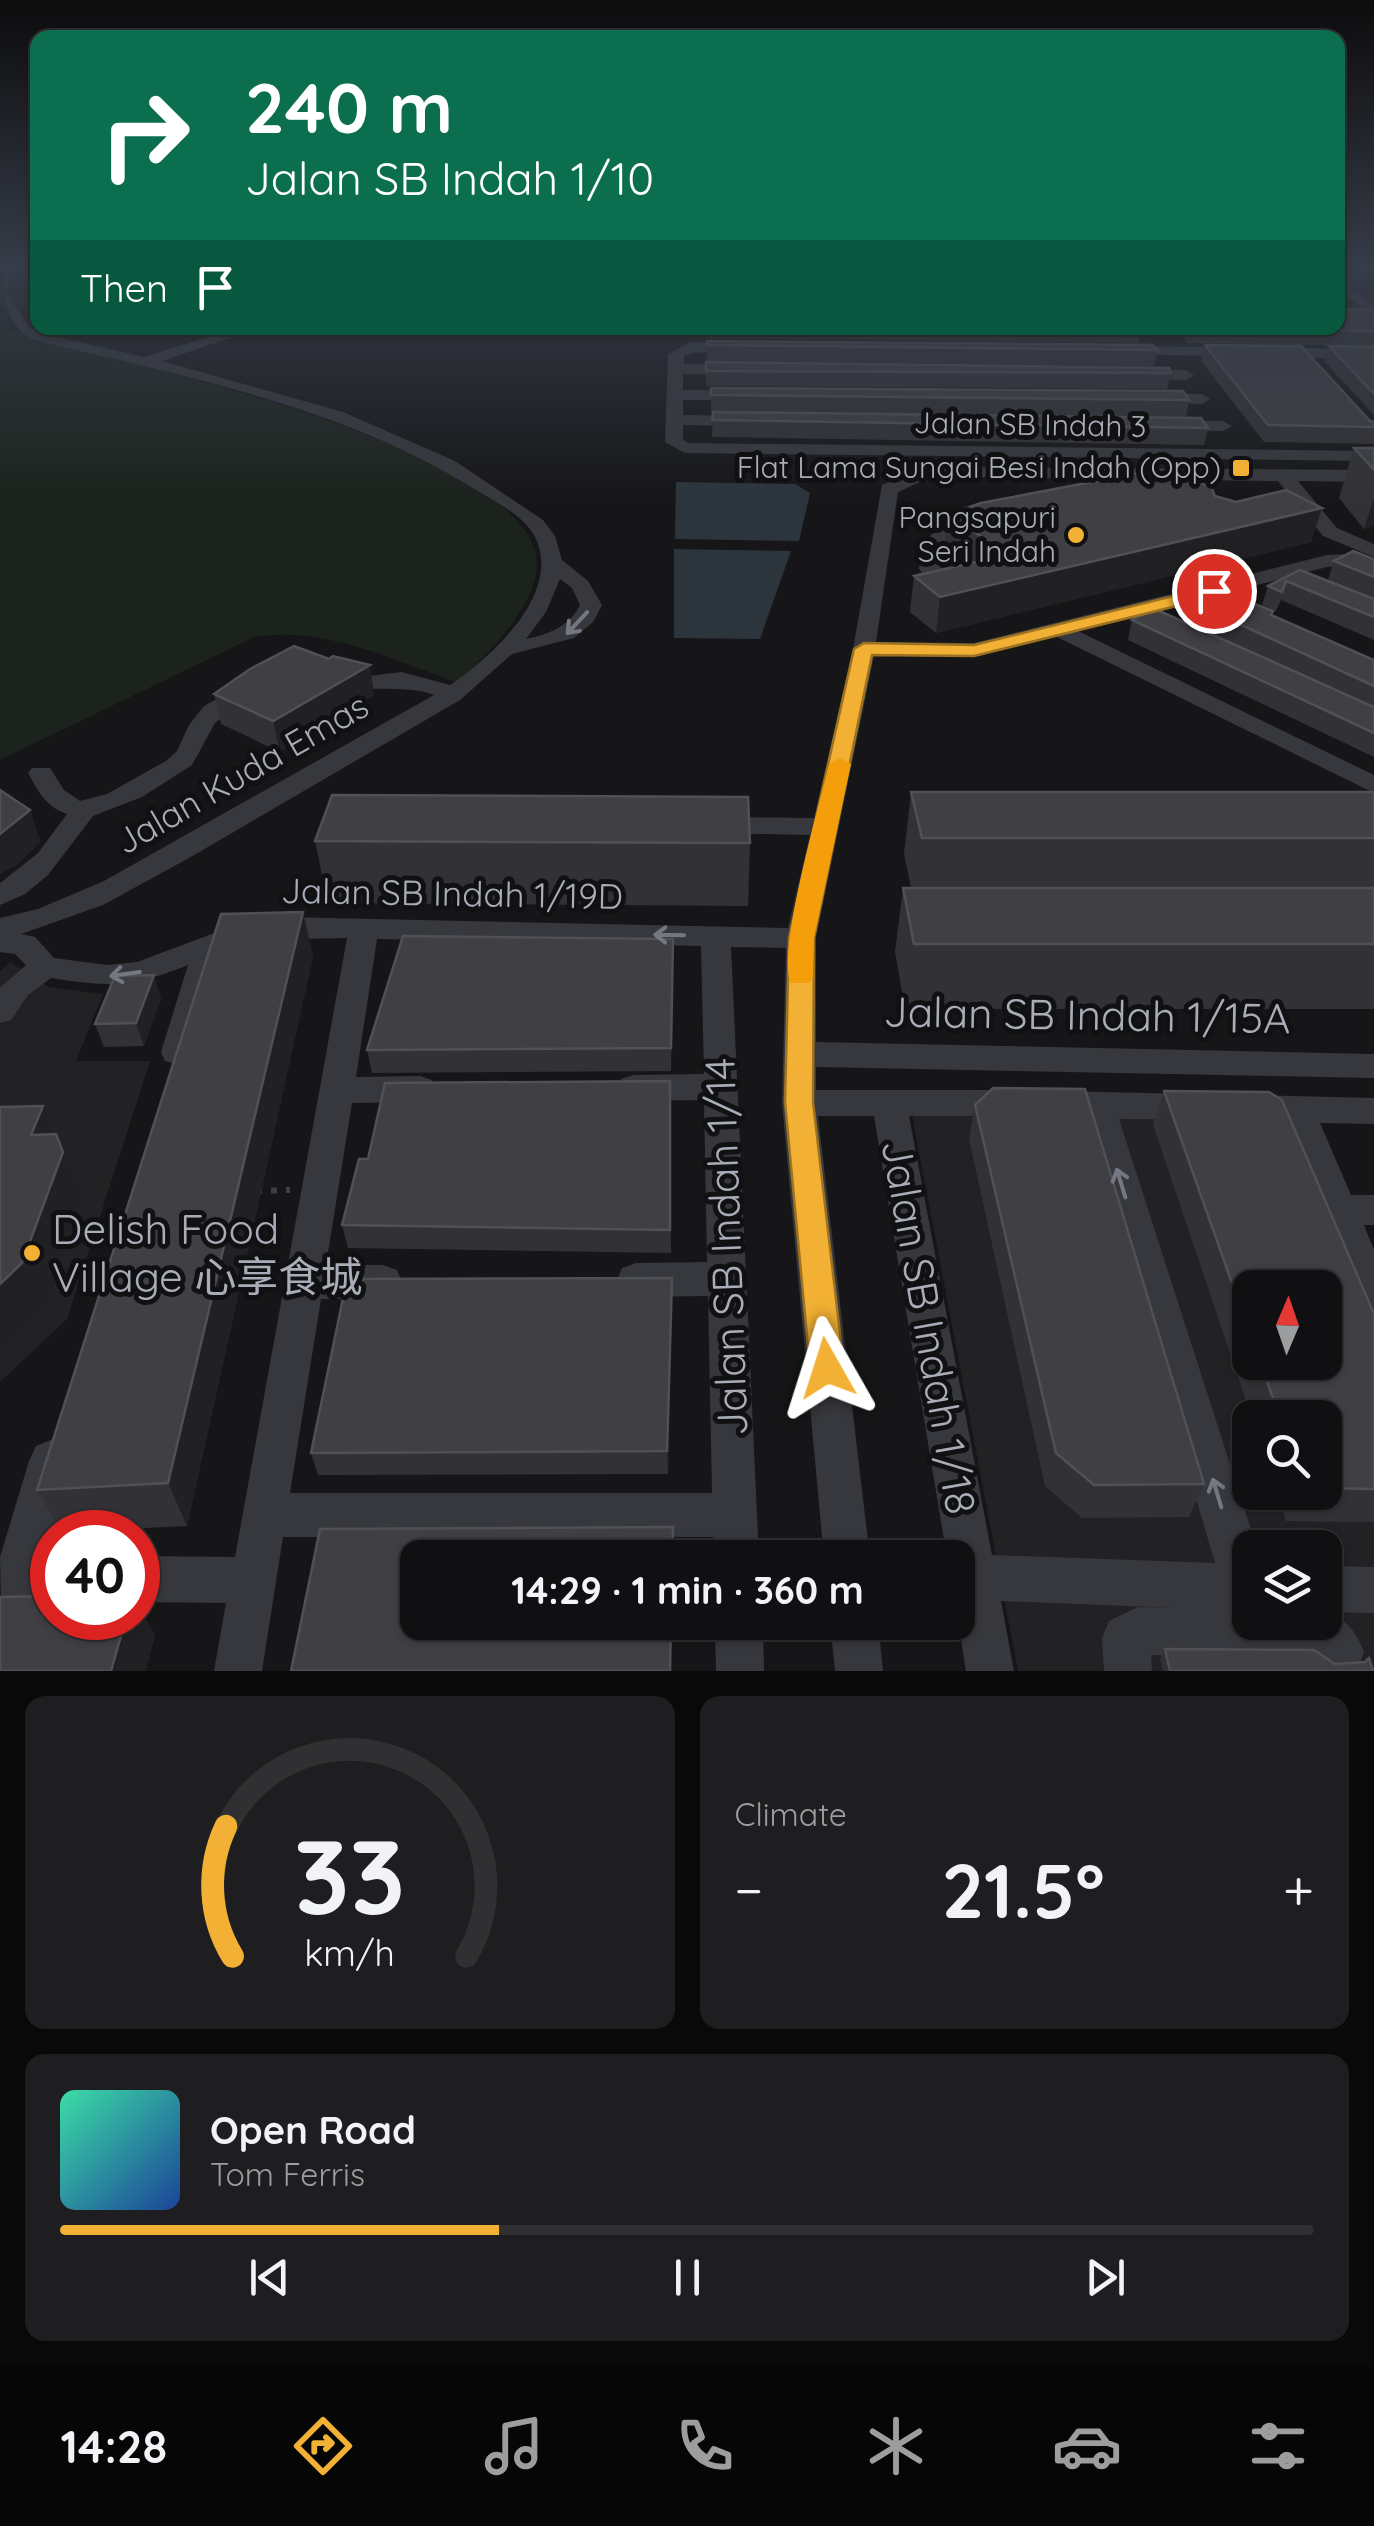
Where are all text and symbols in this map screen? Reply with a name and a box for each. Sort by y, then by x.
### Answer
text: 240 m [245,63,453,151]
icon: right [80,70,210,200]
text: Jalan SB Indah 1/10 [245,150,654,206]
icon: arrive [188,260,243,315]
text: Then [80,264,168,312]
street label: Jalan SB Indah 3 [913,403,1147,445]
place label: Flat Lama Sungai Besi Indah (Opp) [737,448,1221,486]
marker: Flat Lama Sungai Besi Indah (Opp) [1230,457,1252,479]
place label: Pangsapuri Seri Indah [899,498,1056,570]
marker: Pangsapuri Seri Indah [1065,524,1087,546]
pin [1172,549,1257,634]
icon: arrive [1187,564,1242,619]
one-way arrow [565,610,589,634]
street label: Jalan Kuda Emas [107,683,376,863]
street label: Jalan SB Indah 1/19D [281,868,623,918]
one-way arrow [653,926,686,944]
one-way arrow [109,965,142,983]
street label: Jalan SB Indah 1/15A [883,984,1291,1045]
street label: Jalan SB Indah 1/14 [692,1057,759,1437]
street label: Jalan SB Indah 1/18 [870,1135,989,1518]
one-way arrow [1111,1168,1129,1199]
place label: Delish Food Village 心享食城 [52,1202,362,1303]
marker: Delish Food Village 心享食城 [21,1242,43,1264]
north arrow [1232,1270,1342,1380]
map controls [1232,1270,1342,1640]
position arrow [775,1316,879,1420]
button: search [1232,1400,1342,1510]
one-way arrow [1207,1478,1225,1510]
speed limit sign: 40 [30,1510,160,1640]
button: layers [1232,1530,1342,1640]
text: 14:29 · 1 min · 360 m [511,1566,864,1614]
text: Climate [735,1794,847,1834]
text: 33 [294,1810,406,1940]
text: 21.5° [941,1843,1105,1937]
text: − [735,1855,763,1924]
text: + [1283,1855,1314,1924]
text: km/h [304,1930,395,1975]
text: Open Road [210,2106,416,2154]
text: Tom Ferris [210,2154,365,2194]
icon: previous [242,2250,297,2305]
icon: pause [660,2250,715,2305]
icon: next [1078,2250,1133,2305]
icon: directions [288,2411,358,2481]
icon: music [479,2411,549,2481]
icon: phone [670,2411,740,2481]
icon: climate [861,2411,931,2481]
icon: car [1052,2411,1122,2481]
icon: filters [1243,2411,1313,2481]
text: 14:28 [61,2418,167,2474]

